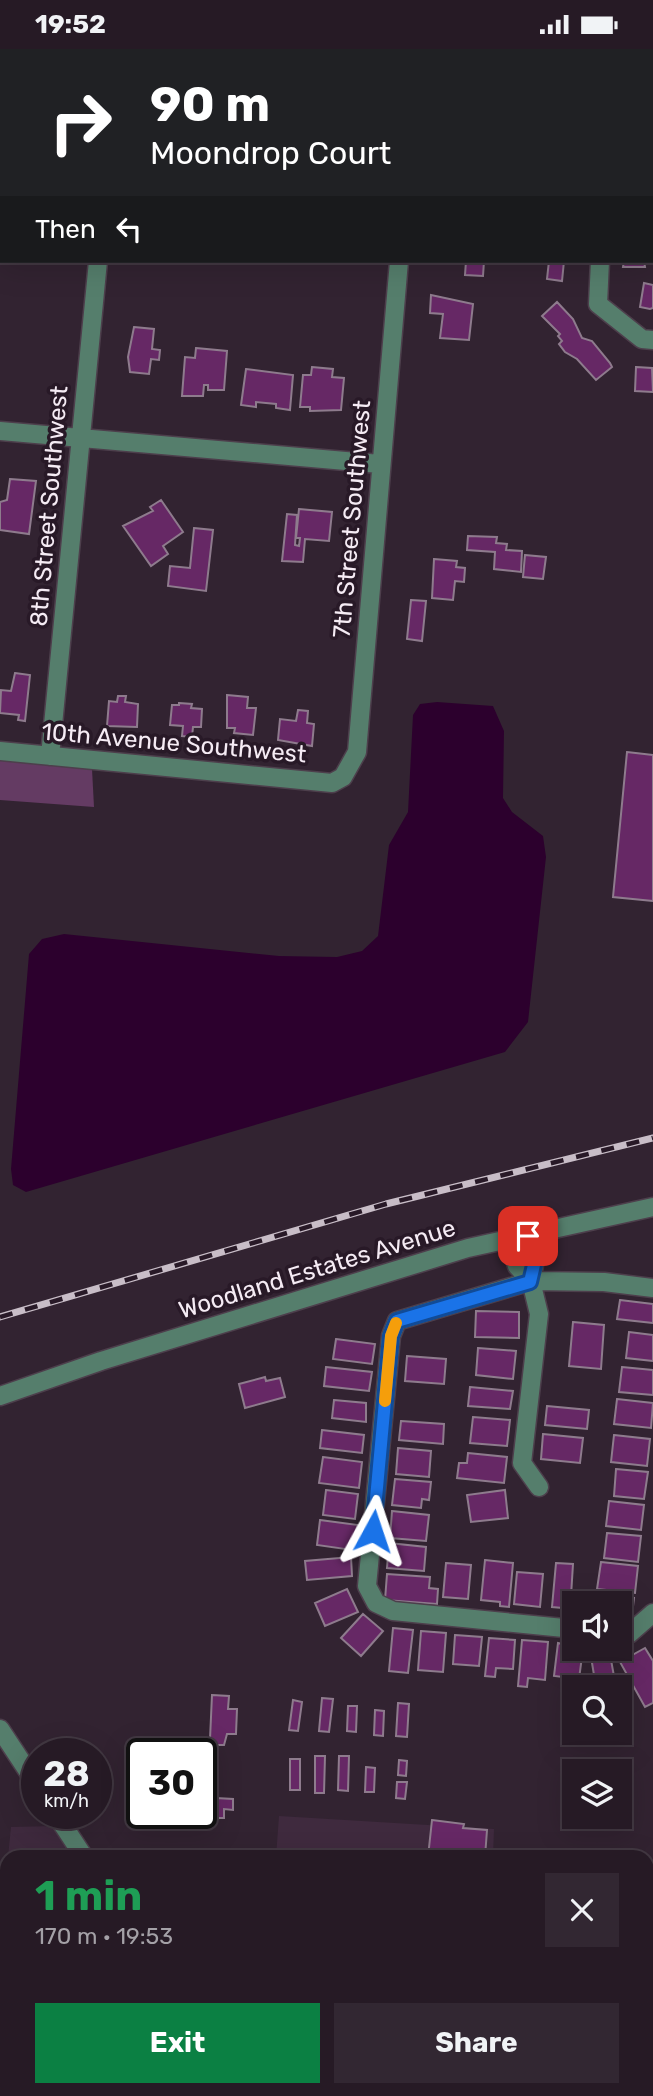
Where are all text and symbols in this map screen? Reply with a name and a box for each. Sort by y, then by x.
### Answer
text: 19:52 [35,9,106,40]
text: 90 m [150,75,270,133]
icon: right [35,77,126,168]
text: Moondrop Court [150,134,391,172]
icon: left [110,210,148,248]
text: Then [35,214,96,245]
street label: 8th Street Southwest [25,385,73,627]
street label: 7th Street Southwest [328,399,376,639]
street label: 10th Avenue Southwest [40,717,308,769]
pin [498,1206,558,1266]
street label: Woodland Estates Avenue [175,1214,459,1324]
icon: arrive [509,1217,547,1255]
position arrow [336,1494,410,1568]
map controls [562,1591,632,1829]
button: sound [562,1591,632,1661]
button: search [562,1675,632,1745]
speed limit sign: 30 [126,1738,217,1829]
text: 28 [43,1753,90,1795]
button: layers [562,1759,632,1829]
text: km/h [44,1790,89,1812]
text: 1 min [35,1871,142,1921]
button: close [545,1873,619,1947]
text: 170 m · 19:53 [35,1922,173,1950]
button: Exit [35,2003,320,2083]
button: Share [334,2003,619,2083]

